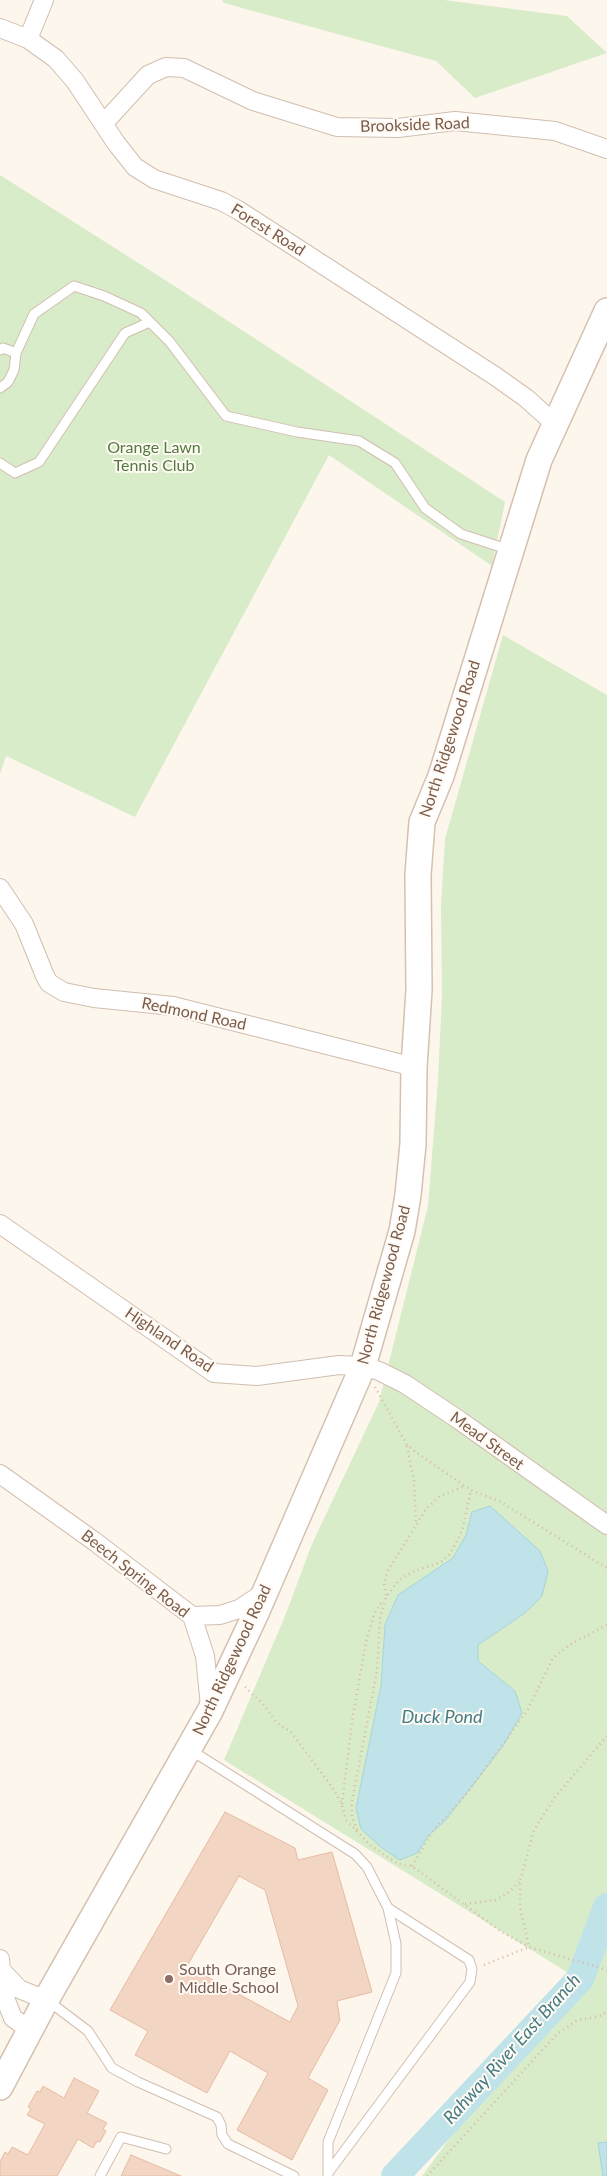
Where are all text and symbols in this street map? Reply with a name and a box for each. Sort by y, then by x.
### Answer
street label: Brookside Road [360,113,470,137]
street label: Forest Road [227,200,309,260]
park label: Orange Lawn Tennis Club [107,438,201,476]
street label: North Ridgewood Road [416,658,484,820]
street label: Redmond Road [140,994,248,1034]
street label: North Ridgewood Road [353,1203,415,1367]
street label: Highland Road [121,1303,217,1377]
street label: Mead Street [446,1408,528,1474]
street label: Beech Spring Road [77,1526,193,1622]
street label: North Ridgewood Road [189,1582,275,1738]
water label: Duck Pond [401,1706,483,1728]
place label: South Orange Middle School [179,1960,279,1998]
water label: Rahway River East Branch [439,1969,585,2129]
marker: South Orange Middle School [163,1973,175,1985]

